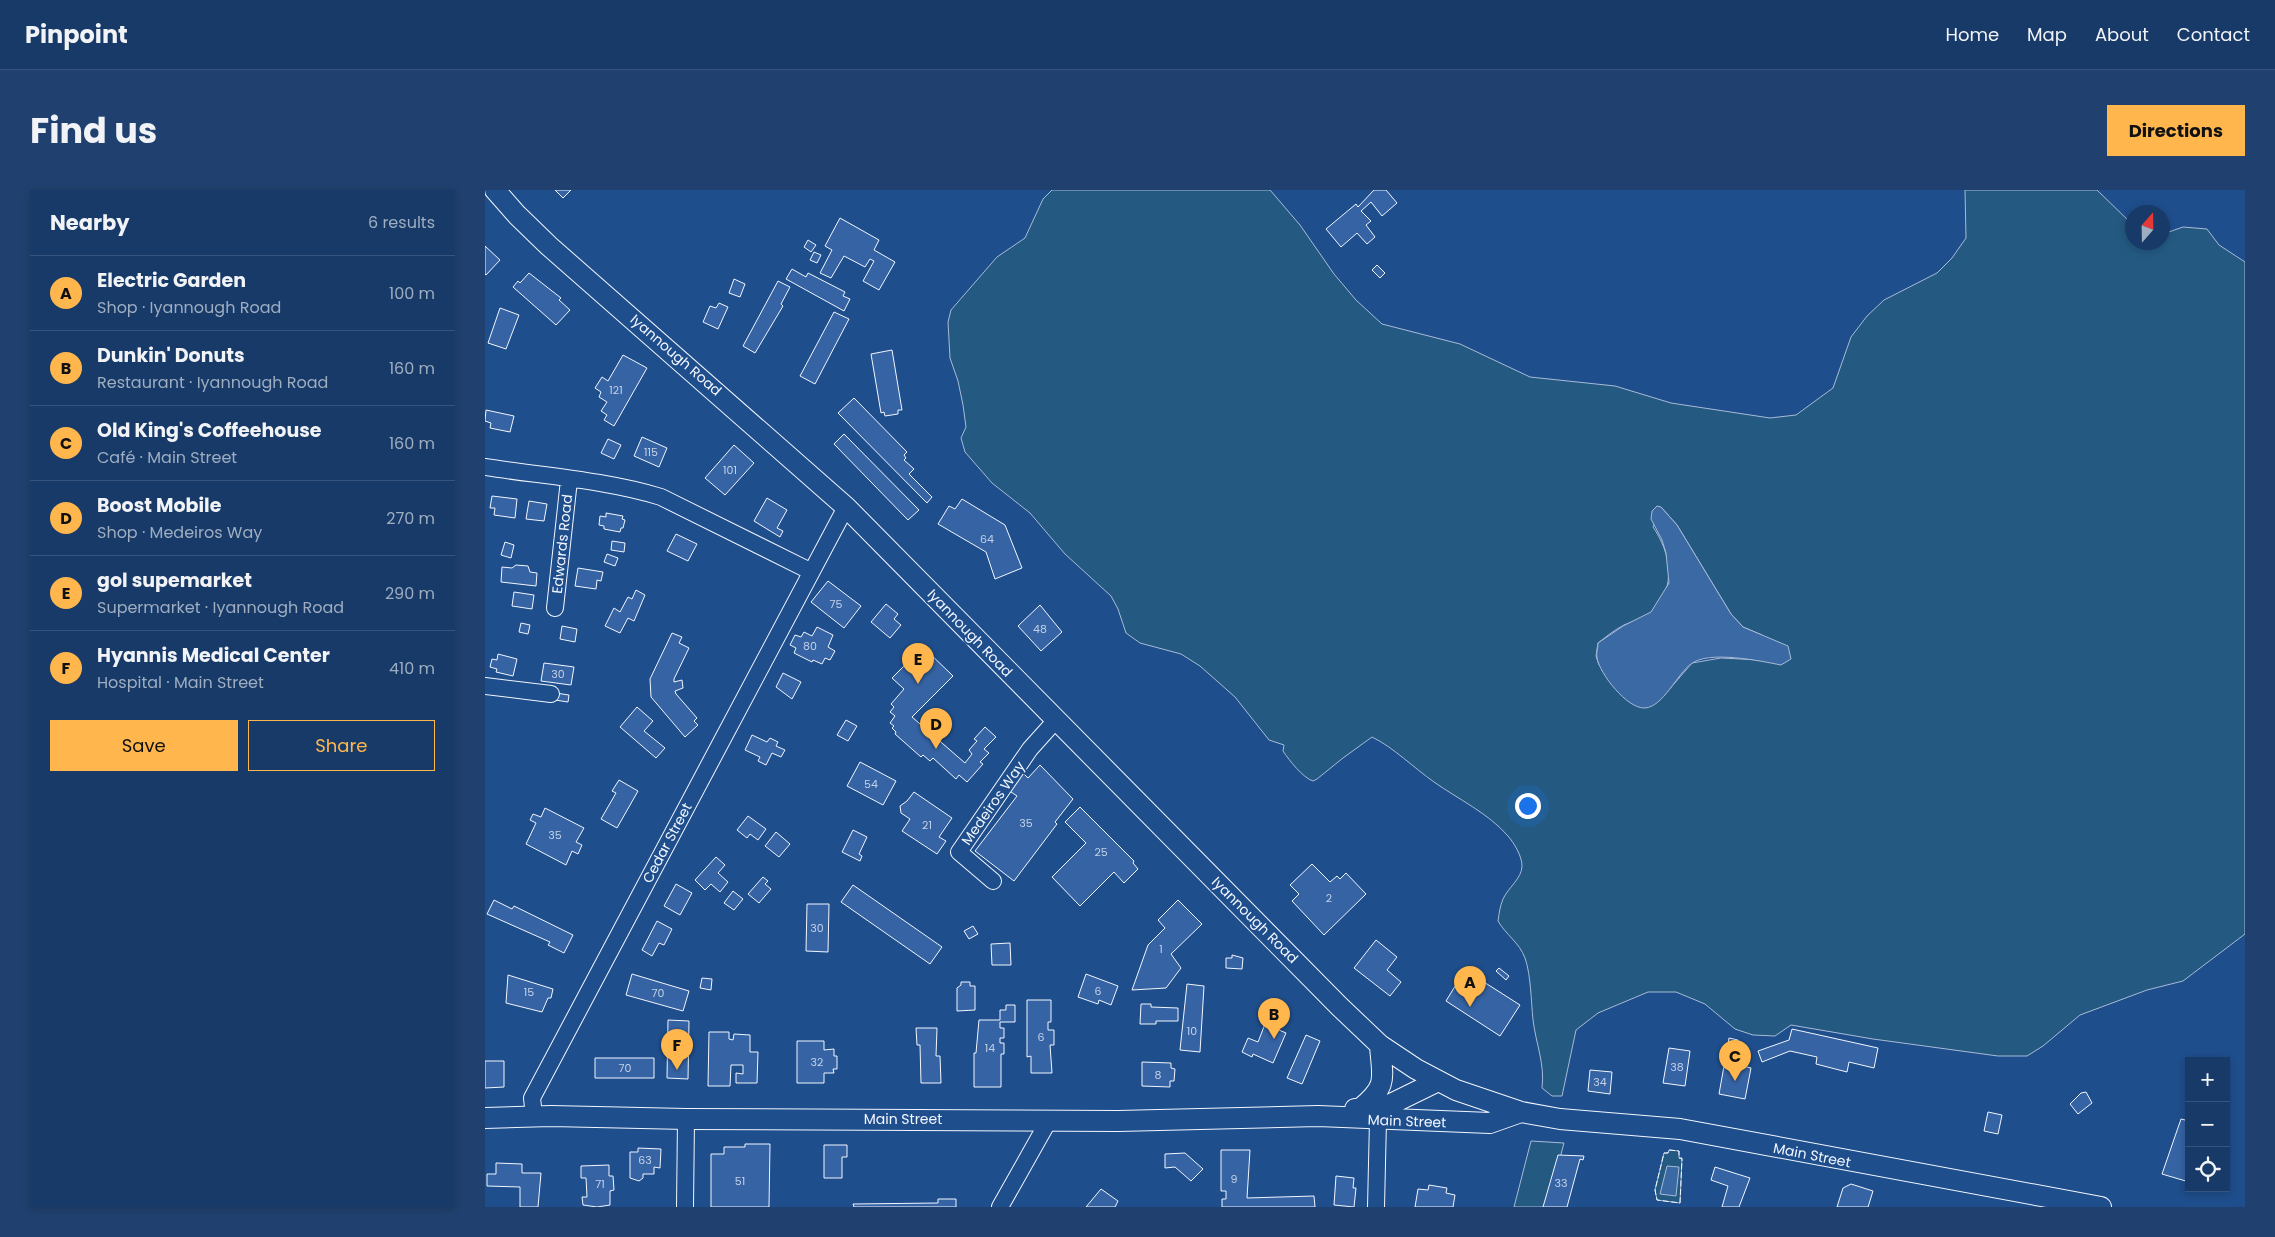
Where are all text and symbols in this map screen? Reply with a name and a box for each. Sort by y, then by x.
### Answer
text: Pinpoint [25,18,128,51]
text: Home [1945,22,1999,47]
text: Map [2027,22,2067,47]
text: About [2095,22,2149,47]
text: Contact [2177,22,2250,47]
button: Directions [2107,105,2245,156]
text: Find us [30,106,157,155]
north arrow [2125,205,2170,250]
text: Nearby [50,208,130,237]
text: 6 results [368,211,435,234]
text: Electric Garden [97,267,246,294]
text: A [60,282,72,305]
text: 100 m [389,282,435,305]
text: Shop · Iyannough Road [97,296,281,319]
street label: Iyannough Road [626,310,726,400]
text: Dunkin' Donuts [97,342,245,369]
text: B [61,357,71,380]
text: 160 m [389,357,435,380]
text: Restaurant · Iyannough Road [97,371,328,394]
house number: 121 [609,382,623,398]
text: Old King's Coffeehouse [97,417,322,444]
text: C [60,432,72,455]
text: 160 m [389,432,435,455]
house number: 115 [644,444,658,460]
text: Café · Main Street [97,446,237,469]
house number: 101 [723,462,737,478]
text: Boost Mobile [97,492,221,519]
street label: Edwards Road [547,493,577,595]
text: D [60,507,72,530]
text: 270 m [386,507,435,530]
text: Shop · Medeiros Way [97,521,262,544]
house number: 64 [980,531,994,547]
text: gol supemarket [97,567,252,594]
text: E [62,582,70,605]
text: 290 m [385,582,435,605]
street label: Iyannough Road [923,585,1017,681]
text: Supermarket · Iyannough Road [97,596,344,619]
house number: 75 [830,596,843,612]
house number: 48 [1033,621,1047,637]
house number: 80 [803,638,817,654]
text: Hyannis Medical Center [97,642,330,669]
pin: E [902,643,934,684]
text: F [62,657,70,680]
text: 410 m [389,657,435,680]
house number: 30 [551,666,565,682]
text: Hospital · Main Street [97,671,264,694]
pin: D [920,708,952,749]
button: Save [50,720,238,771]
button: Share [248,720,435,771]
street label: Medeiros Way [957,757,1030,849]
house number: 54 [864,776,878,792]
your location [1515,793,1541,819]
street label: Cedar Street [637,799,697,887]
house number: 35 [1019,815,1033,831]
house number: 21 [922,817,932,833]
house number: 35 [548,827,562,843]
house number: 25 [1094,844,1108,860]
street label: Iyannough Road [1207,872,1303,968]
house number: 2 [1326,890,1332,906]
house number: 30 [810,920,824,936]
house number: 1 [1159,941,1163,957]
pin: A [1454,966,1486,1007]
house number: 6 [1095,983,1102,999]
house number: 15 [524,984,534,1000]
house number: 70 [652,985,665,1001]
pin: B [1258,998,1290,1039]
house number: 10 [1187,1023,1197,1039]
pin: F [661,1029,693,1070]
house number: 6 [1038,1029,1045,1045]
house number: 14 [985,1040,995,1056]
pin: C [1719,1040,1751,1081]
house number: 32 [811,1054,823,1070]
map controls [2185,1057,2230,1192]
button: + [2185,1057,2230,1102]
house number: 38 [1670,1059,1684,1075]
house number: 70 [619,1060,632,1076]
house number: 8 [1155,1067,1162,1083]
house number: 34 [1593,1074,1607,1090]
button: − [2185,1102,2230,1147]
street label: Main Street [864,1109,942,1129]
street label: Main Street [1367,1110,1447,1132]
street label: Main Street [1771,1138,1853,1172]
button: locate [2185,1147,2230,1192]
house number: 63 [638,1152,652,1168]
house number: 9 [1231,1171,1238,1187]
house number: 51 [735,1173,745,1189]
house number: 33 [1555,1175,1567,1191]
house number: 71 [595,1176,605,1192]

